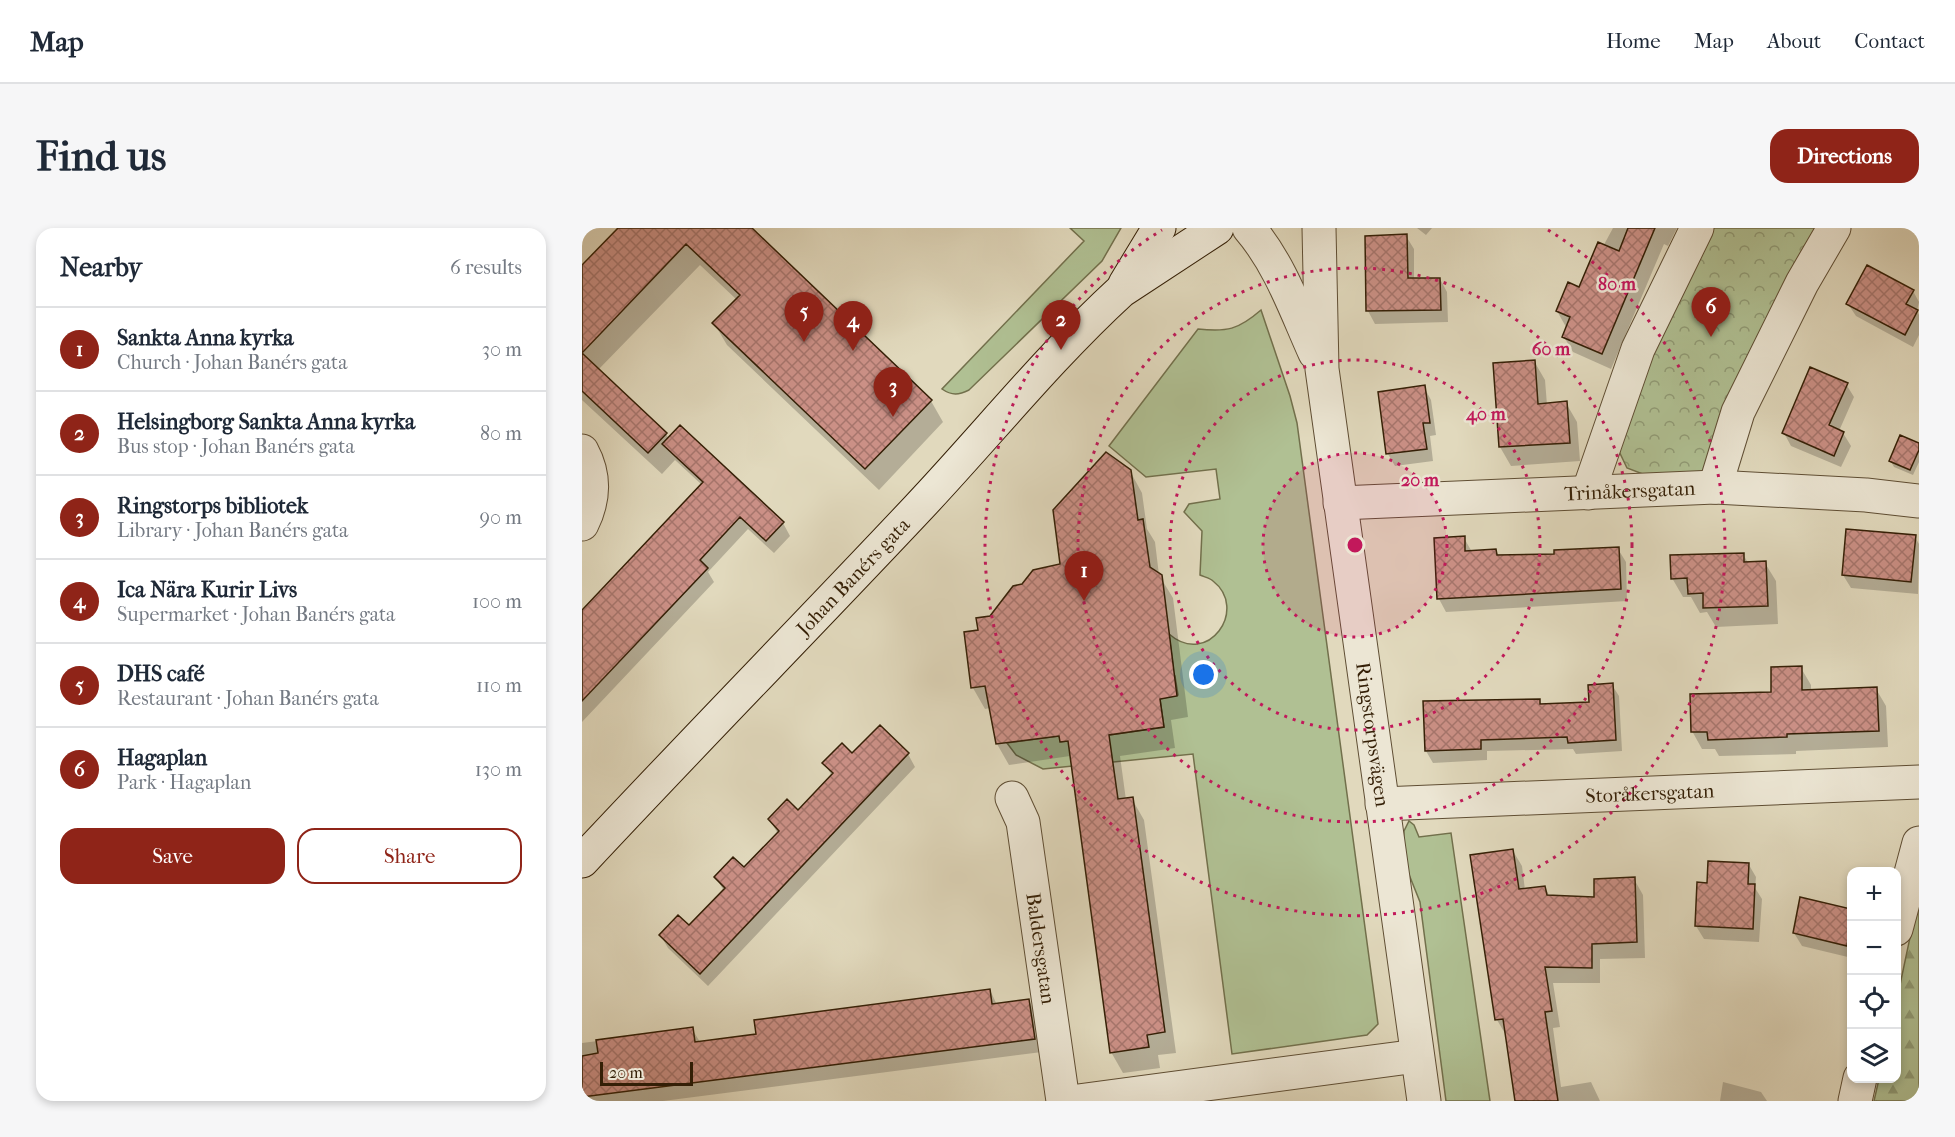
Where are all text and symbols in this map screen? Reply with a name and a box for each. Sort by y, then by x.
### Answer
text: Map [30,25,84,58]
text: Home [1606,29,1661,53]
text: Map [1694,29,1734,53]
text: About [1767,29,1821,53]
text: Contact [1854,29,1925,53]
button: Directions [1770,129,1919,183]
text: Find us [36,132,166,181]
text: Nearby [60,252,142,283]
text: 6 results [450,256,522,279]
text: 80 m [1598,274,1637,295]
pin: 6 [1692,288,1730,337]
pin: 5 [784,292,824,342]
pin: 2 [1042,300,1080,350]
pin: 4 [834,302,872,351]
text: Sankta Anna kyrka [117,325,294,351]
text: 1 [76,338,83,361]
text: 30 m [482,338,522,361]
text: 60 m [1532,339,1571,360]
text: Church · Johan Banérs gata [117,351,347,374]
pin: 3 [874,368,912,417]
text: 40 m [1465,404,1507,425]
text: Helsingborg Sankta Anna kyrka [117,409,415,435]
text: 2 [74,422,85,445]
text: 80 m [480,422,522,445]
text: Bus stop · Johan Banérs gata [117,435,355,458]
text: 20 m [1401,470,1440,491]
street label: Trinåkersgatan [1564,476,1696,505]
text: Ringstorps bibliotek [117,493,308,519]
text: 3 [75,506,84,529]
text: 90 m [480,506,522,529]
street label: Johan Banérs gata [790,512,915,641]
text: Library · Johan Banérs gata [117,519,348,542]
centre of rings [1345,535,1365,555]
pin: 1 [1064,552,1104,601]
text: Ica Nära Kurir Livs [117,577,297,603]
text: 4 [74,590,85,613]
text: 100 m [472,590,522,613]
text: Supermarket · Johan Banérs gata [117,603,395,626]
your location [1189,660,1218,689]
text: DHS café [117,661,205,687]
street label: Ringstorpsvägen [1351,661,1394,809]
text: 5 [75,674,84,697]
text: 110 m [476,674,522,697]
text: Restaurant · Johan Banérs gata [117,687,379,710]
text: Hagaplan [117,745,207,771]
text: 6 [74,758,85,781]
text: 130 m [475,758,522,781]
text: Park · Hagaplan [117,771,251,794]
street label: Storåkersgatan [1585,779,1715,807]
button: Save [60,828,285,884]
button: Share [297,828,522,884]
map controls [1847,867,1901,1083]
button: + [1847,867,1901,921]
street label: Baldersgatan [1022,891,1061,1006]
button: − [1847,921,1901,975]
button: locate [1847,975,1901,1029]
button: layers [1847,1029,1901,1083]
scale bar [600,1059,693,1086]
text: 20 m [609,1063,643,1082]

